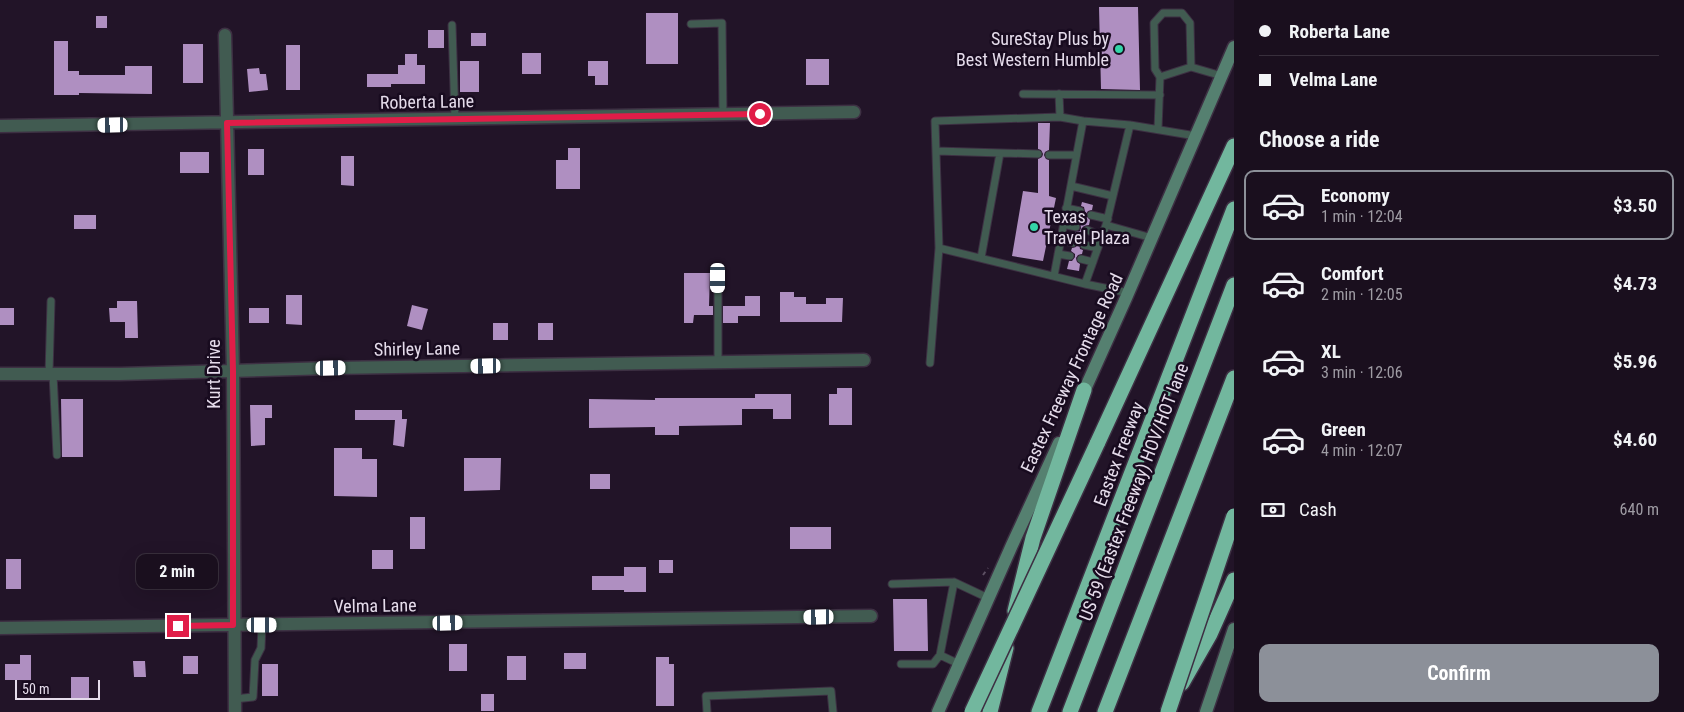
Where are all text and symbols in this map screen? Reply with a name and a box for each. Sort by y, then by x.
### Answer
text: Roberta Lane [1289,20,1390,43]
place label: SureStay Plus by Best Western Humble [956,28,1109,70]
marker: SureStay Plus by Best Western Humble [1113,43,1125,55]
text: Velma Lane [1289,68,1377,91]
street label: Roberta Lane [380,90,474,113]
route start [749,103,771,125]
car [97,117,128,133]
text: Choose a ride [1259,127,1380,152]
icon: car [1261,183,1306,228]
text: Economy [1321,184,1390,207]
text: $3.50 [1613,194,1657,217]
place label: Texas Travel Plaza [1044,206,1130,248]
text: 1 min · 12:04 [1321,207,1403,226]
marker: Texas Travel Plaza [1028,221,1040,233]
icon: car [1261,261,1306,306]
text: Comfort [1321,262,1384,285]
car [710,263,725,293]
street label: Eastex Freeway Frontage Road [1016,270,1128,476]
text: $4.73 [1613,272,1657,295]
text: 2 min · 12:05 [1321,285,1403,304]
street label: Shirley Lane [374,337,460,360]
street label: Kurt Drive [203,339,224,409]
icon: car [1261,339,1306,384]
text: XL [1321,340,1341,363]
text: $5.96 [1613,350,1657,373]
car [470,358,501,374]
car [315,360,346,376]
street label: US 59 (Eastex Freeway) HOV/HOT lane [1075,360,1193,624]
text: 3 min · 12:06 [1321,363,1403,382]
street label: Eastex Freeway [1089,399,1149,509]
icon: car [1261,417,1306,462]
text: Green [1321,418,1366,441]
text: $4.60 [1613,428,1657,451]
text: 4 min · 12:07 [1321,441,1403,460]
icon: cash [1259,496,1287,524]
text: Cash [1299,498,1337,521]
text: 640 m [1620,500,1659,519]
callout: 2 min [137,554,219,588]
text: 2 min [159,562,195,581]
street label: Velma Lane [333,594,417,617]
car [803,609,834,625]
route end [167,615,189,637]
car [432,615,463,631]
car [247,618,277,633]
button: Confirm [1259,644,1659,702]
scale bar [15,677,100,700]
text: 50 m [22,681,50,697]

